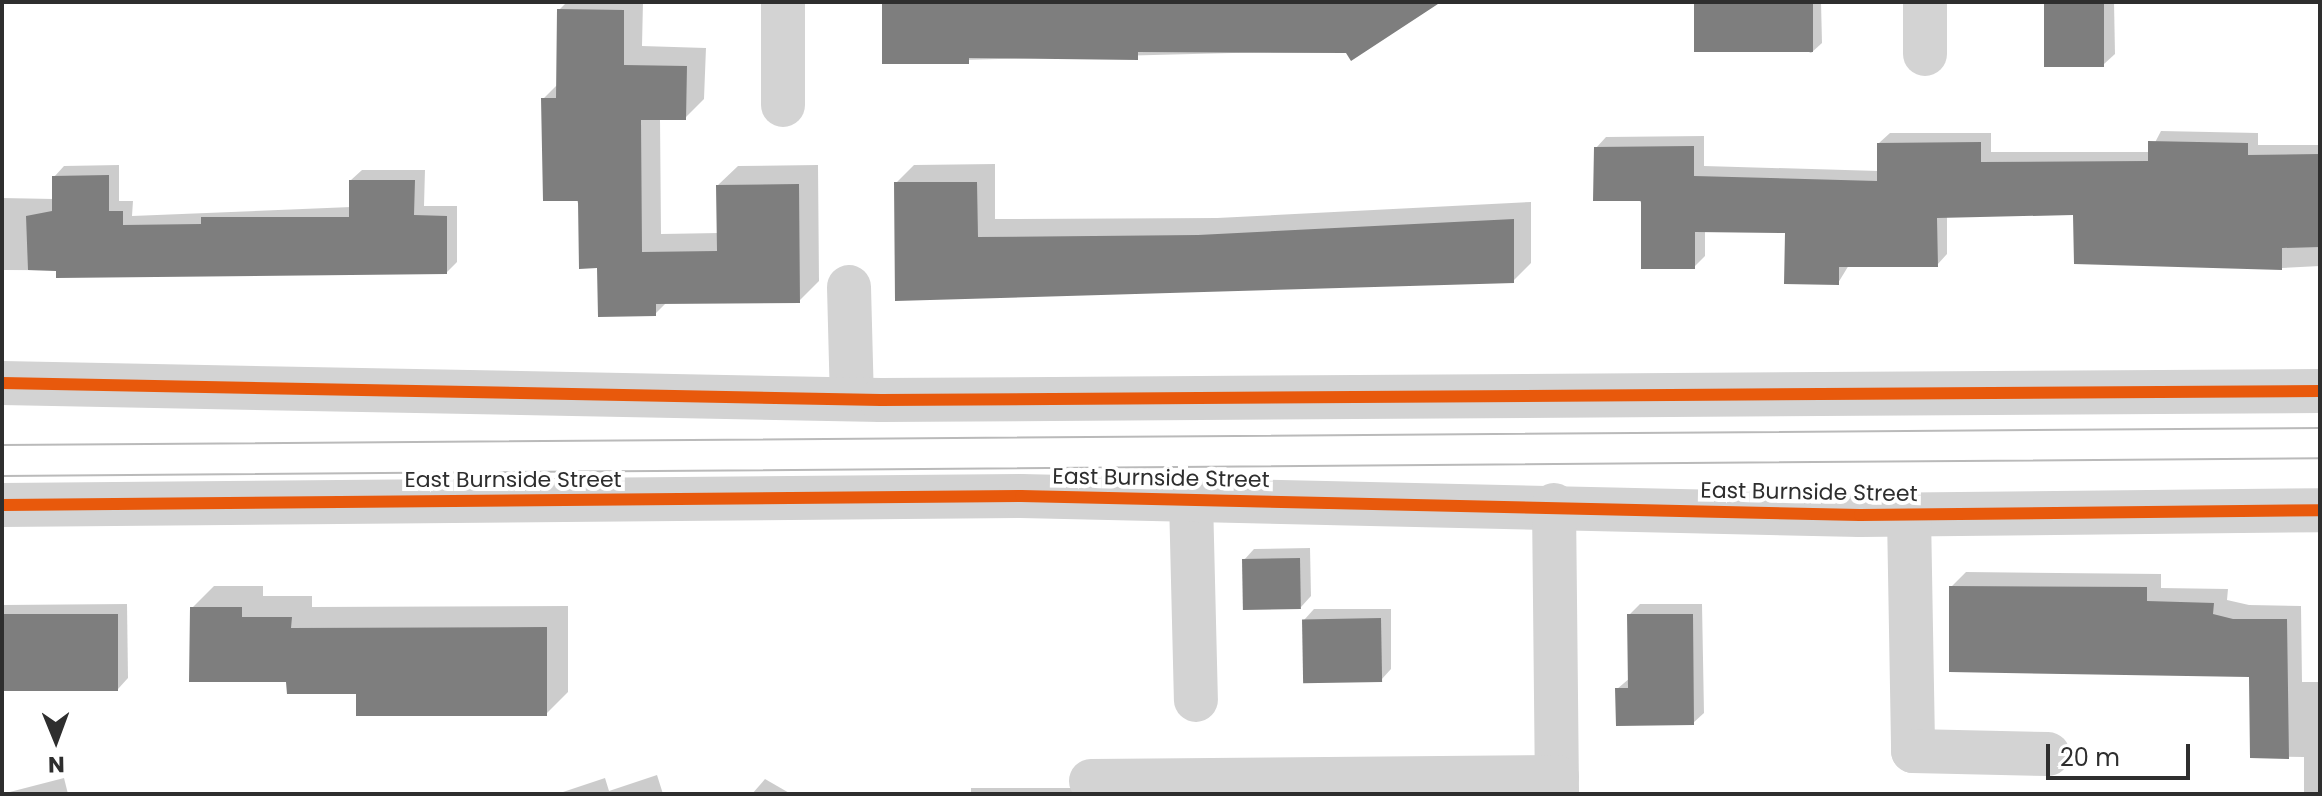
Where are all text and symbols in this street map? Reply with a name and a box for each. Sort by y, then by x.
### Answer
street label: East Burnside Street [1052,463,1270,493]
street label: East Burnside Street [404,467,622,493]
street label: East Burnside Street [1700,477,1918,507]
north arrow [16,700,96,780]
scale bar [2050,728,2194,778]
text: 20 m [2060,741,2120,774]
text: N [48,749,65,780]

